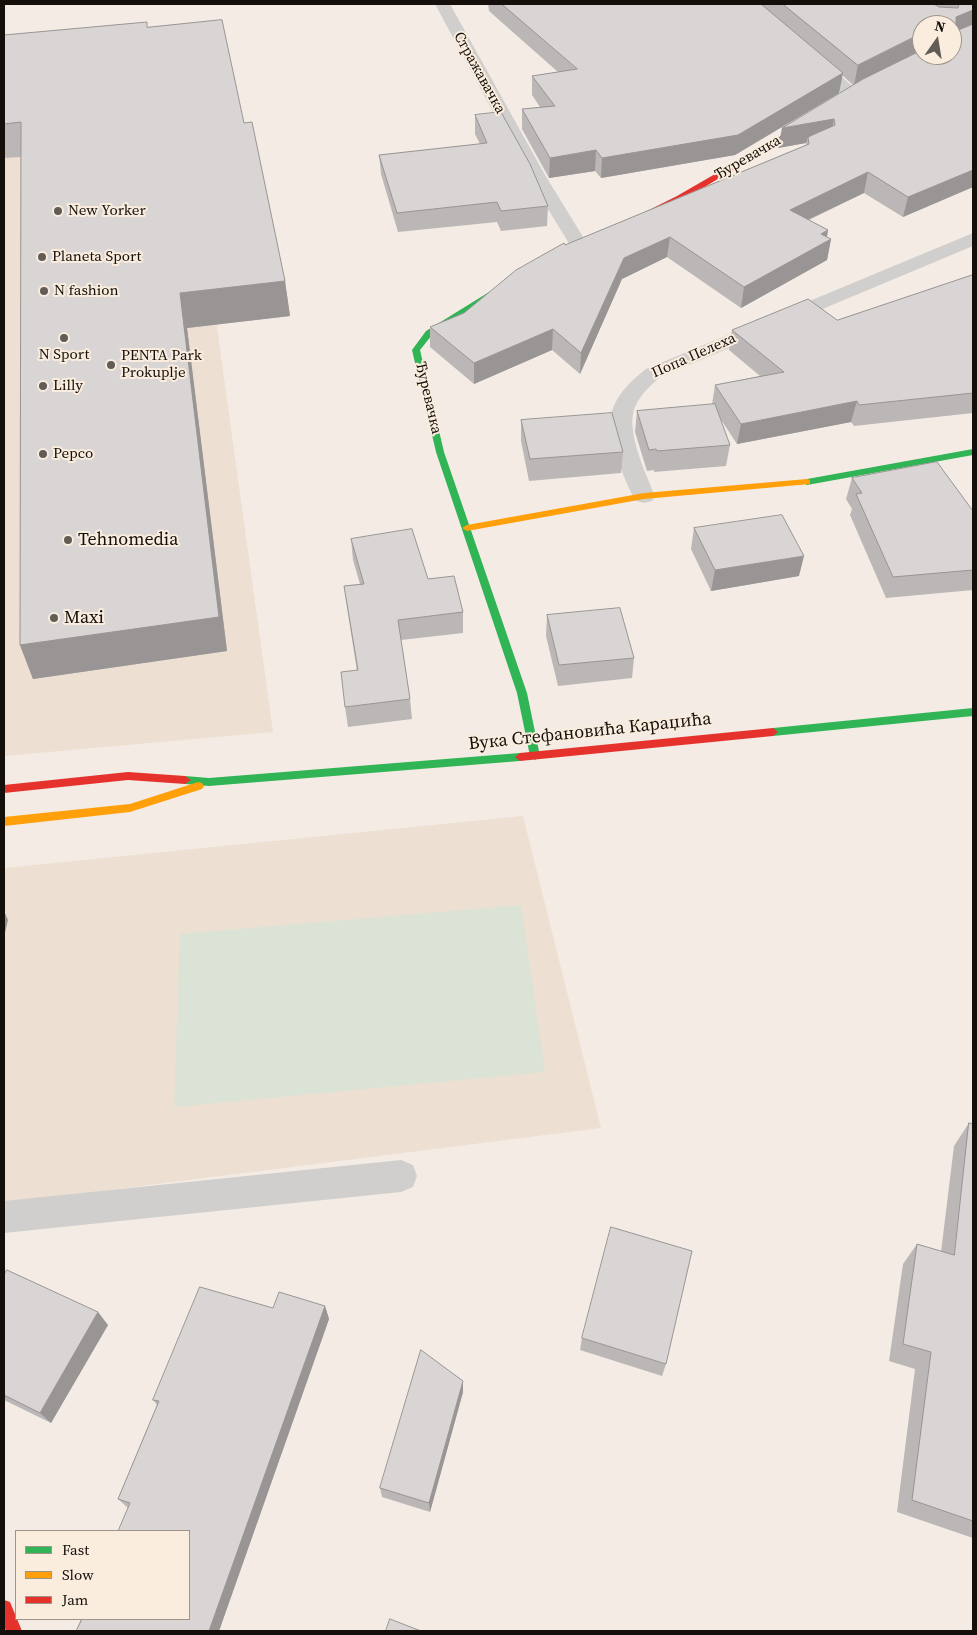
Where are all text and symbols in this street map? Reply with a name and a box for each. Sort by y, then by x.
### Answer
north arrow [912,15,962,65]
text: N [933,15,947,37]
street label: Стражавачка [449,29,509,117]
street label: Ђуревачка [712,132,784,184]
place label: New Yorker [68,202,146,220]
marker: New Yorker [52,205,64,217]
place label: Planeta Sport [52,248,141,266]
marker: Planeta Sport [36,251,48,263]
place label: N fashion [54,282,119,300]
marker: N fashion [38,285,50,297]
street label: Попа Пелеха [649,329,739,383]
marker: N Sport [58,332,70,344]
place label: N Sport [39,346,89,364]
place label: PENTA Park Prokuplje [121,347,202,382]
marker: PENTA Park Prokuplje [105,359,117,371]
street label: Ђуревачка [411,360,445,436]
place label: Lilly [53,377,83,395]
marker: Lilly [37,380,49,392]
place label: Pepco [53,445,93,463]
marker: Pepco [37,448,49,460]
place label: Tehnomedia [78,529,178,551]
marker: Tehnomedia [62,534,74,546]
place label: Maxi [64,607,104,629]
marker: Maxi [48,612,60,624]
street label: Вука Стефановића Караџића [467,708,713,756]
legend [15,1530,190,1620]
text: Fast [62,1539,89,1560]
text: Slow [62,1564,94,1585]
text: Jam [62,1589,88,1610]

